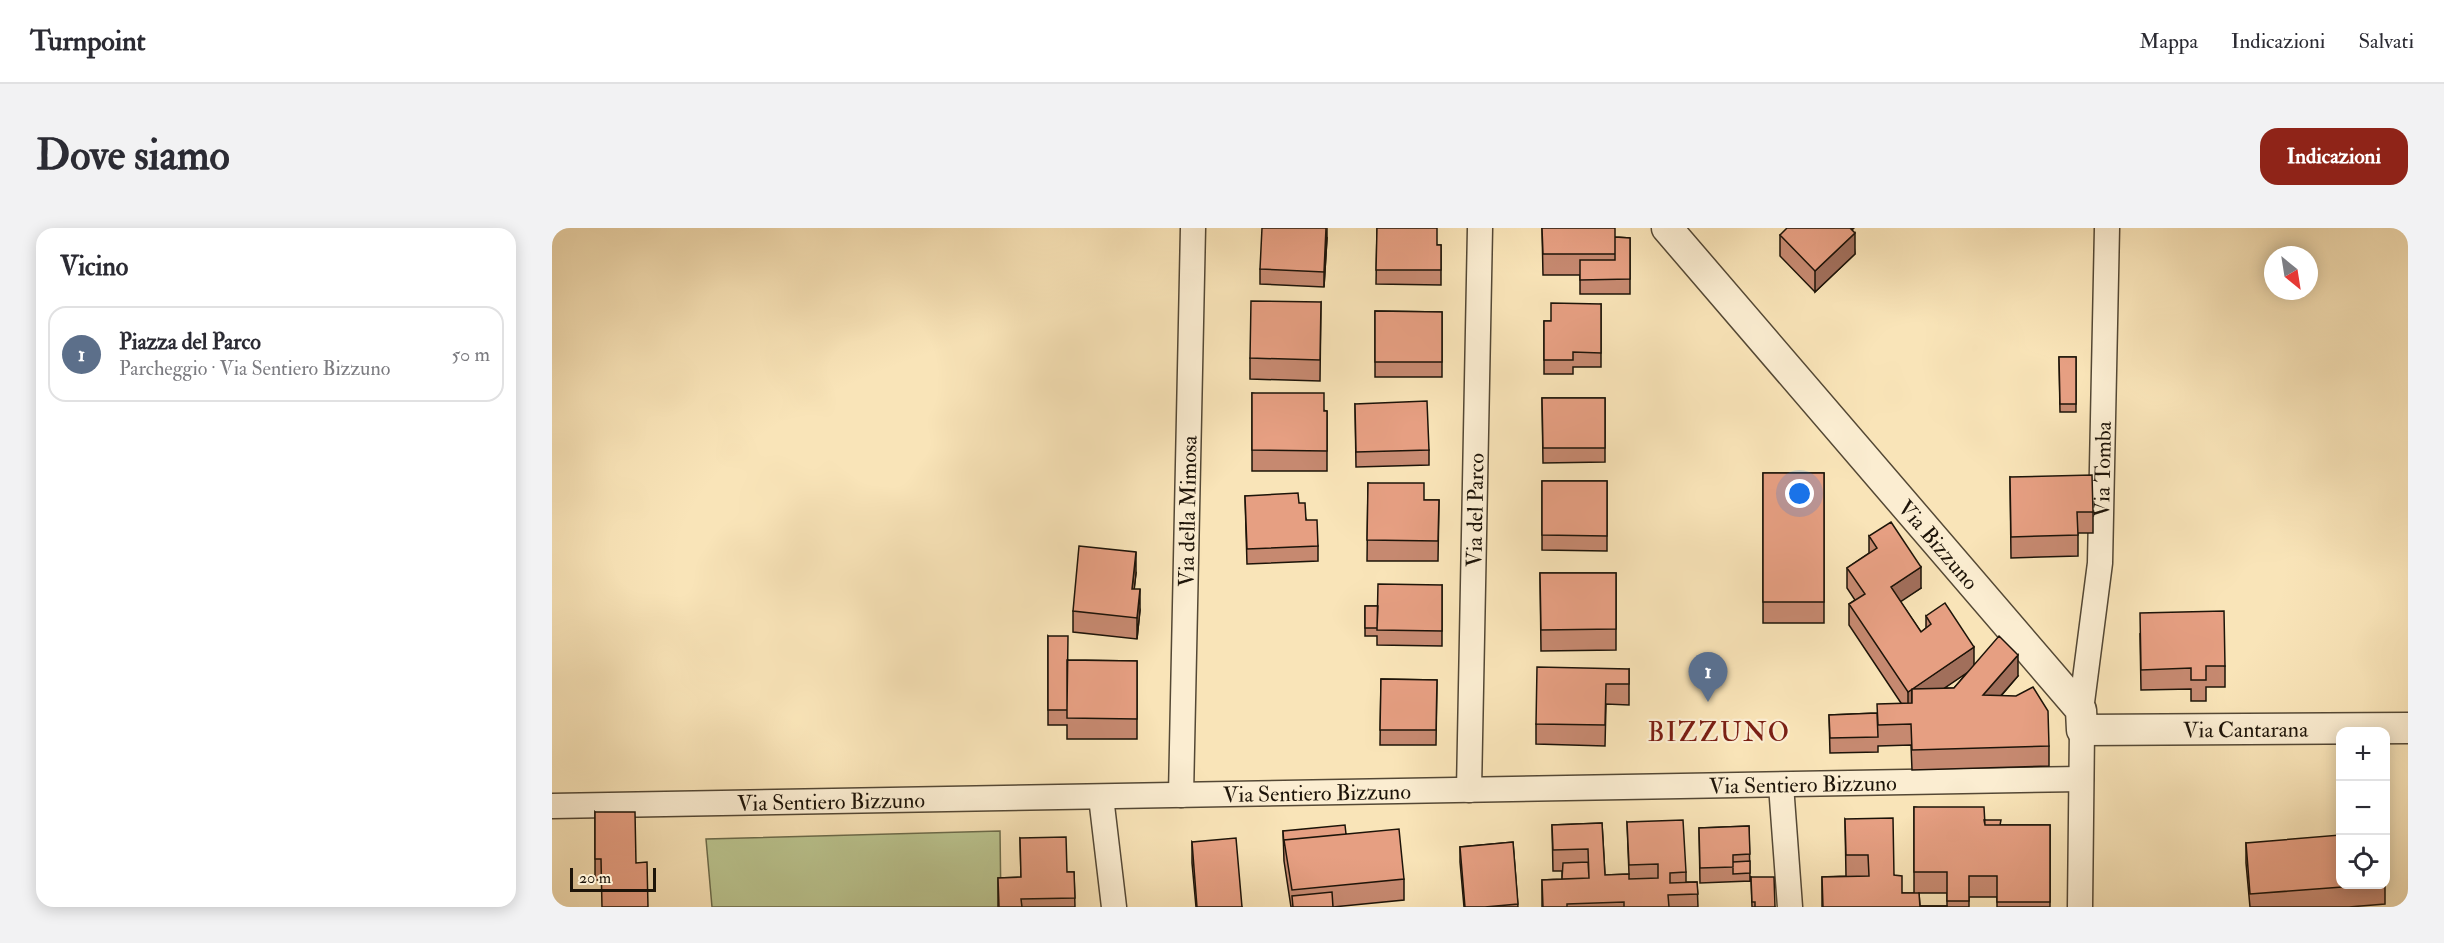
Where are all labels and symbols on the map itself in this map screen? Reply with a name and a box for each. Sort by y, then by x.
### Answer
north arrow [2264,246,2318,300]
street label: Via Tomba [2088,420,2118,518]
street label: Via della Mimosa [1172,434,1204,587]
street label: Via del Parco [1460,453,1491,567]
your location [1785,479,1814,508]
street label: Via Bizzuno [1892,494,1984,596]
pin: 1 [1688,652,1728,702]
street label: Via Cantarana [2183,716,2309,744]
district label: BIZZUNO [1648,717,1790,749]
street label: Via Sentiero Bizzuno [1709,769,1897,801]
street label: Via Sentiero Bizzuno [1223,778,1411,809]
street label: Via Sentiero Bizzuno [737,786,925,818]
scale bar [570,865,656,892]

